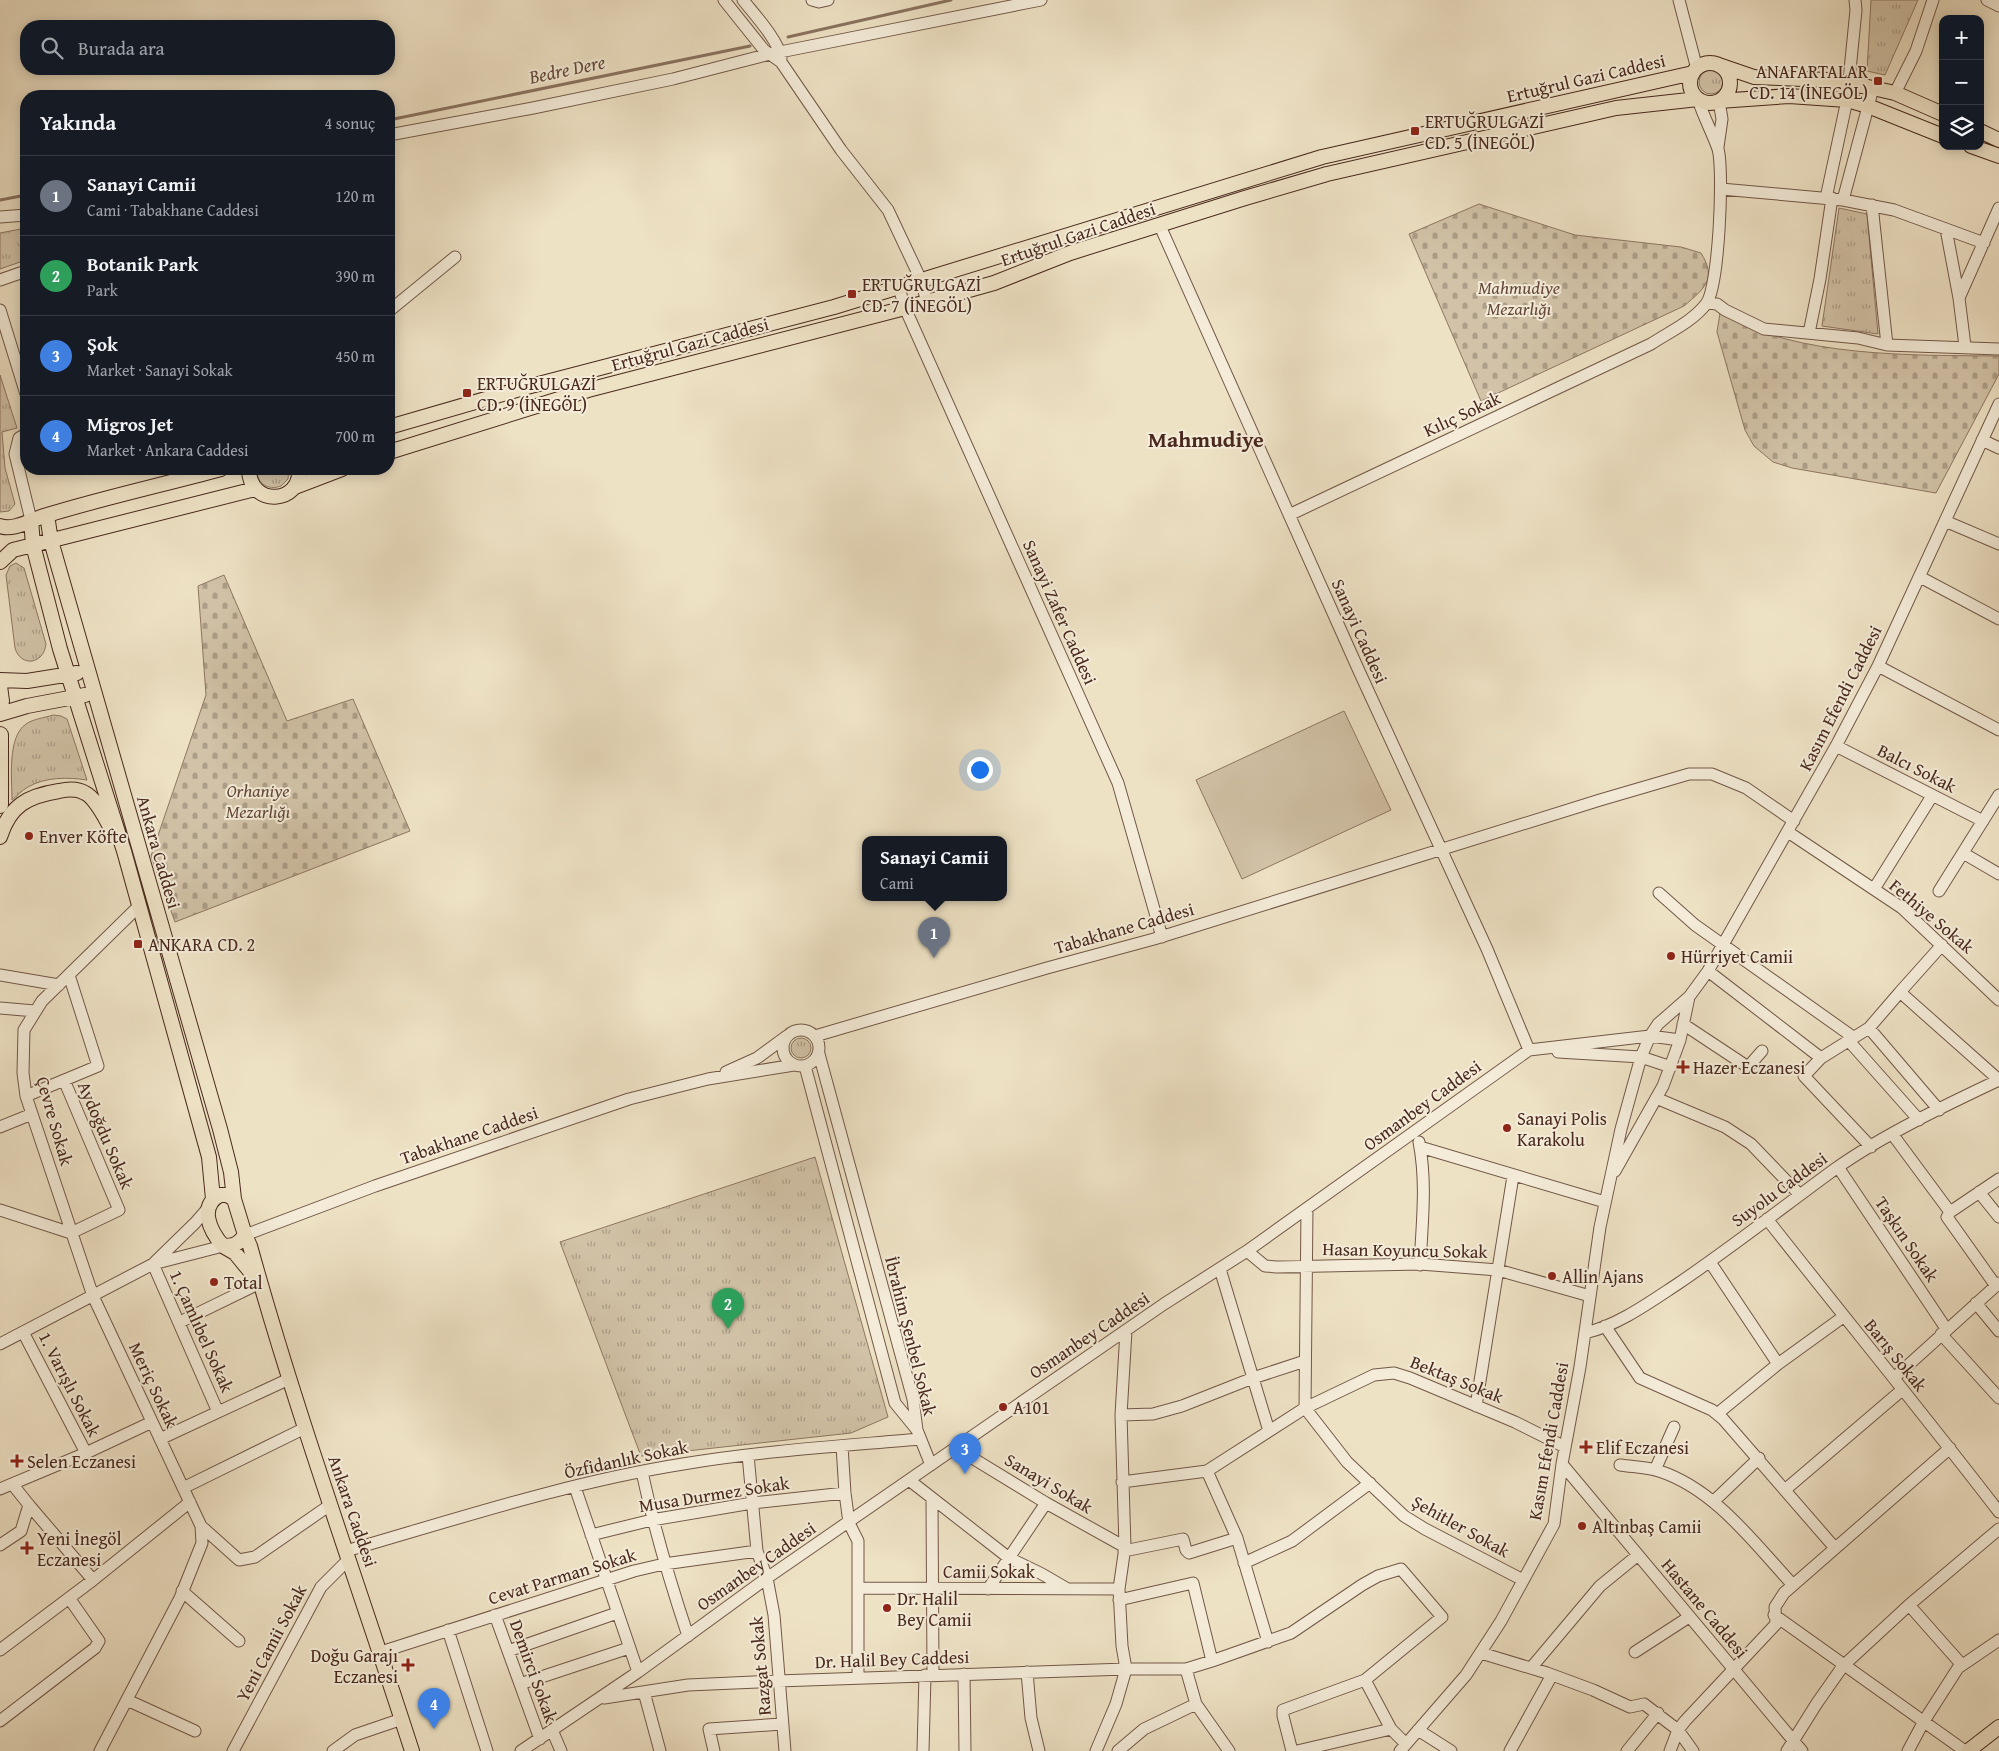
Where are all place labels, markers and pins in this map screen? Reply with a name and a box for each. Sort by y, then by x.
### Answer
place label: ANAFARTALAR CD. 14 (İNEGÖL) [1749,58,1869,106]
marker: ANAFARTALAR CD. 14 (İNEGÖL) [1872,75,1884,87]
place label: ERTUĞRULGAZİ CD. 5 (İNEGÖL) [1425,108,1544,156]
marker: ERTUĞRULGAZİ CD. 5 (İNEGÖL) [1409,125,1421,137]
place label: ERTUĞRULGAZİ CD. 7 (İNEGÖL) [862,271,981,319]
marker: ERTUĞRULGAZİ CD. 7 (İNEGÖL) [846,288,858,300]
place label: ERTUĞRULGAZİ CD. 9 (İNEGÖL) [477,370,596,418]
marker: ERTUĞRULGAZİ CD. 9 (İNEGÖL) [461,387,473,399]
place label: Enver Köfte [39,823,127,850]
marker: Enver Köfte [23,830,35,842]
pin: 1 [918,917,950,958]
place label: ANKARA CD. 2 [148,931,255,958]
marker: ANKARA CD. 2 [132,938,144,950]
place label: Hürriyet Camii [1681,943,1793,970]
marker: Hürriyet Camii [1665,950,1677,962]
place label: Hazer Eczanesi [1693,1054,1805,1081]
marker: Hazer Eczanesi [1677,1061,1689,1073]
place label: Sanayi Polis Karakolu [1517,1105,1607,1153]
marker: Sanayi Polis Karakolu [1501,1122,1513,1134]
place label: Allin Ajans [1562,1263,1644,1290]
place label: Total [224,1269,263,1296]
marker: Allin Ajans [1546,1270,1558,1282]
marker: Total [208,1276,220,1288]
pin: 2 [712,1288,744,1329]
place label: A101 [1013,1394,1050,1421]
marker: A101 [997,1401,1009,1413]
pin: 3 [949,1433,981,1474]
place label: Elif Eczanesi [1596,1434,1689,1461]
marker: Elif Eczanesi [1580,1441,1592,1453]
place label: Selen Eczanesi [27,1448,136,1475]
marker: Selen Eczanesi [11,1455,23,1467]
place label: Altınbaş Camii [1592,1513,1702,1540]
marker: Altınbaş Camii [1576,1520,1588,1532]
place label: Yeni İnegöl Eczanesi [37,1525,122,1573]
marker: Yeni İnegöl Eczanesi [21,1542,33,1554]
place label: Dr. Halil Bey Camii [897,1585,972,1633]
marker: Dr. Halil Bey Camii [881,1602,893,1614]
place label: Doğu Garajı Eczanesi [310,1642,398,1690]
marker: Doğu Garajı Eczanesi [402,1659,414,1671]
pin: 4 [418,1688,450,1729]

